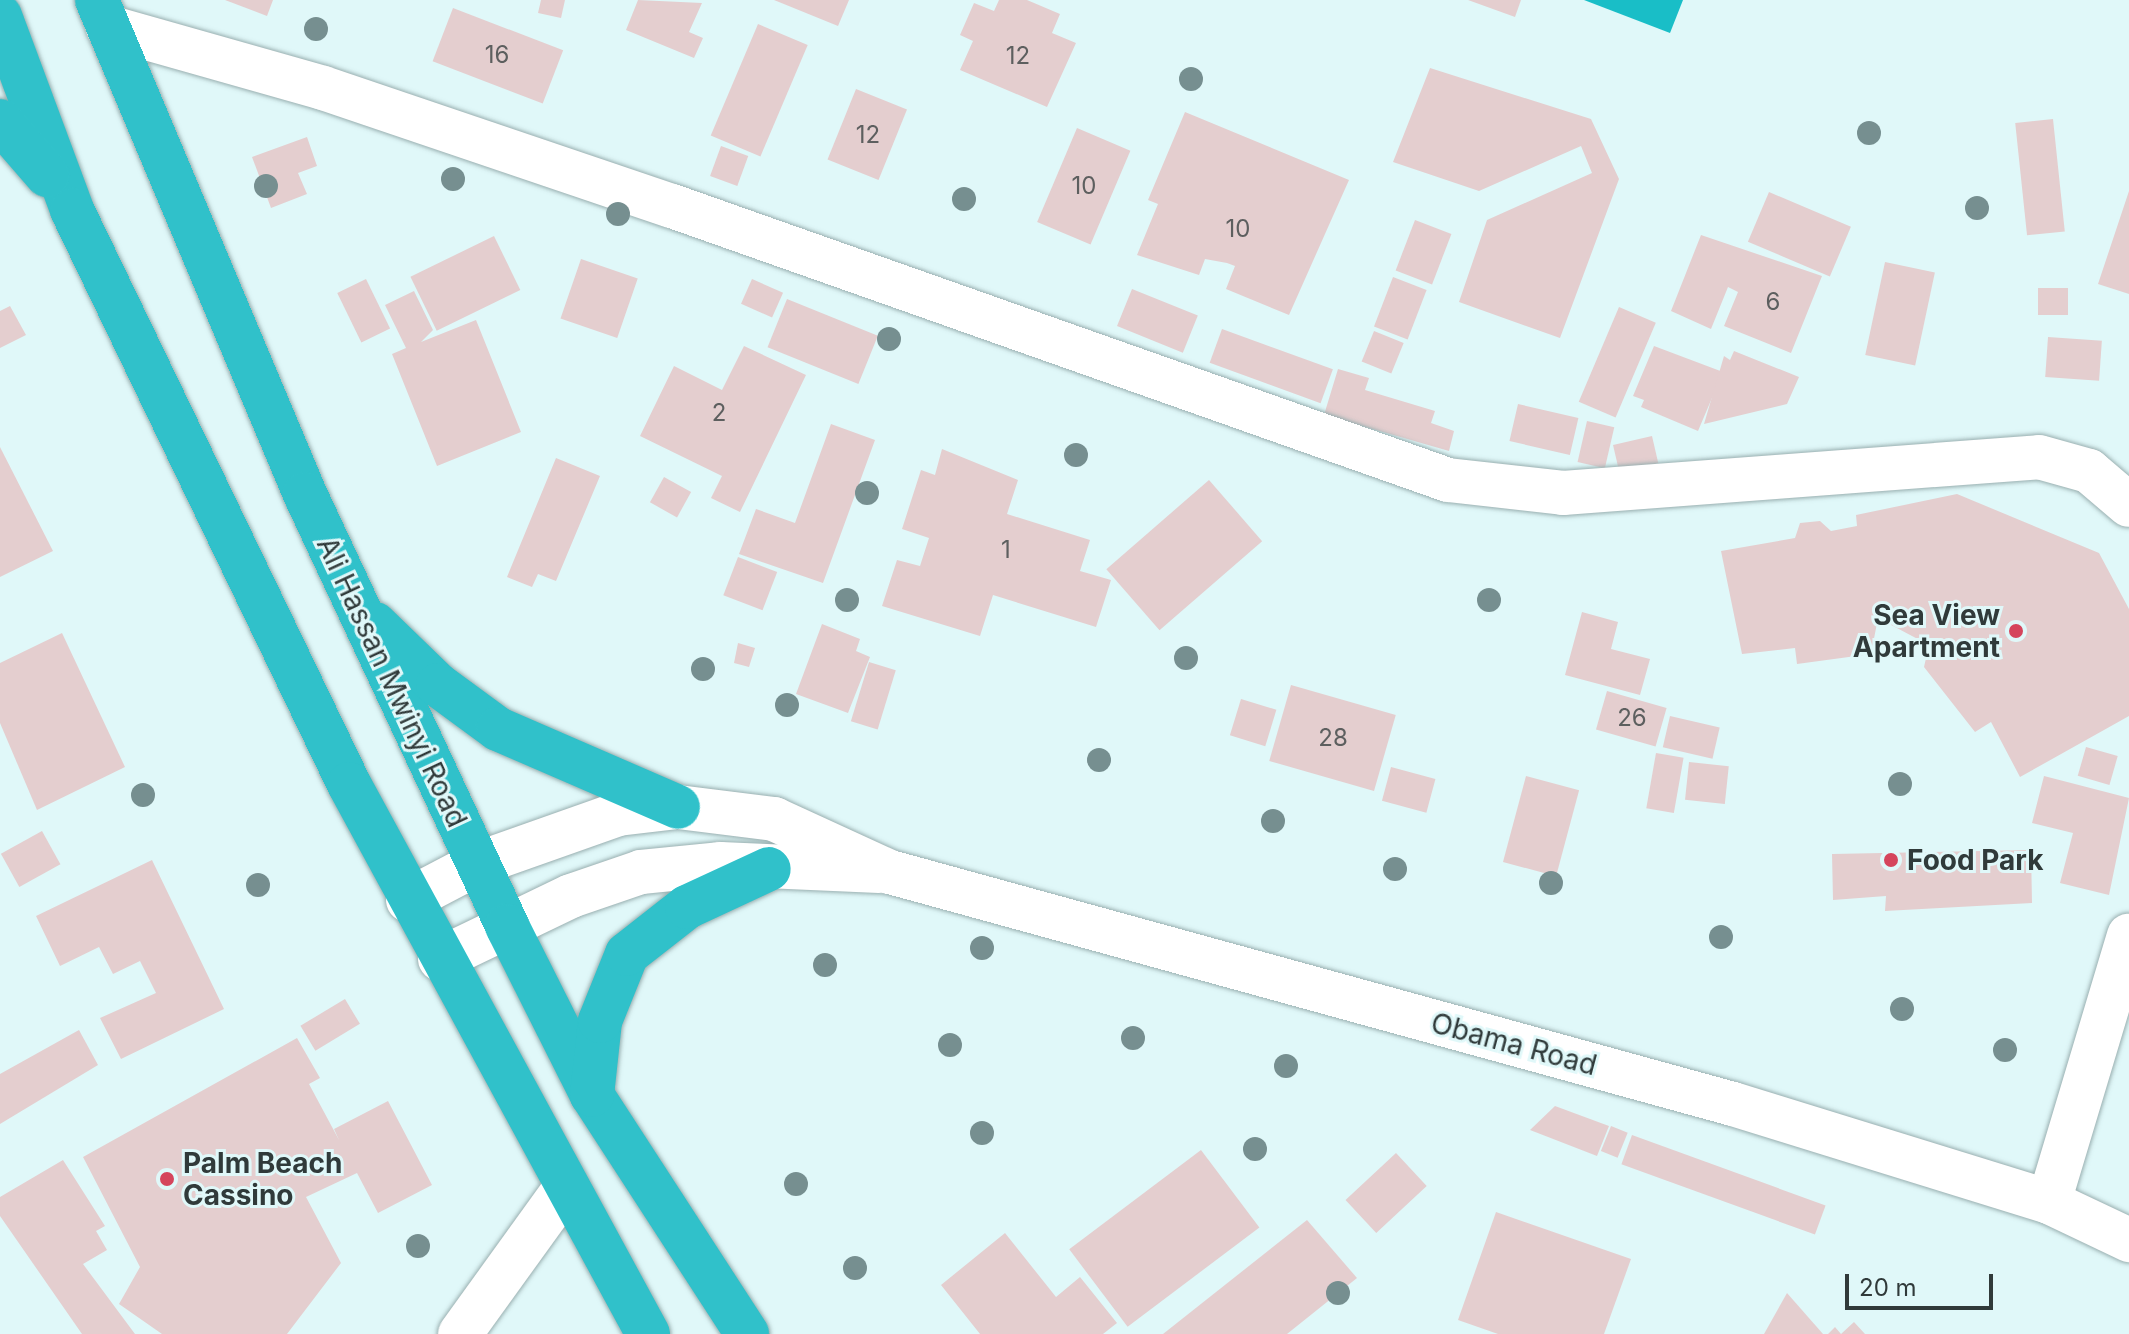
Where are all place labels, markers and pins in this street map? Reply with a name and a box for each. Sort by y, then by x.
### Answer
place label: Sea View Apartment [1853,598,2000,664]
marker: Sea View Apartment [2007,622,2025,640]
place label: Food Park [1907,843,2043,877]
marker: Food Park [1882,851,1900,869]
place label: Palm Beach Cassino [183,1146,342,1212]
marker: Palm Beach Cassino [158,1170,176,1188]

